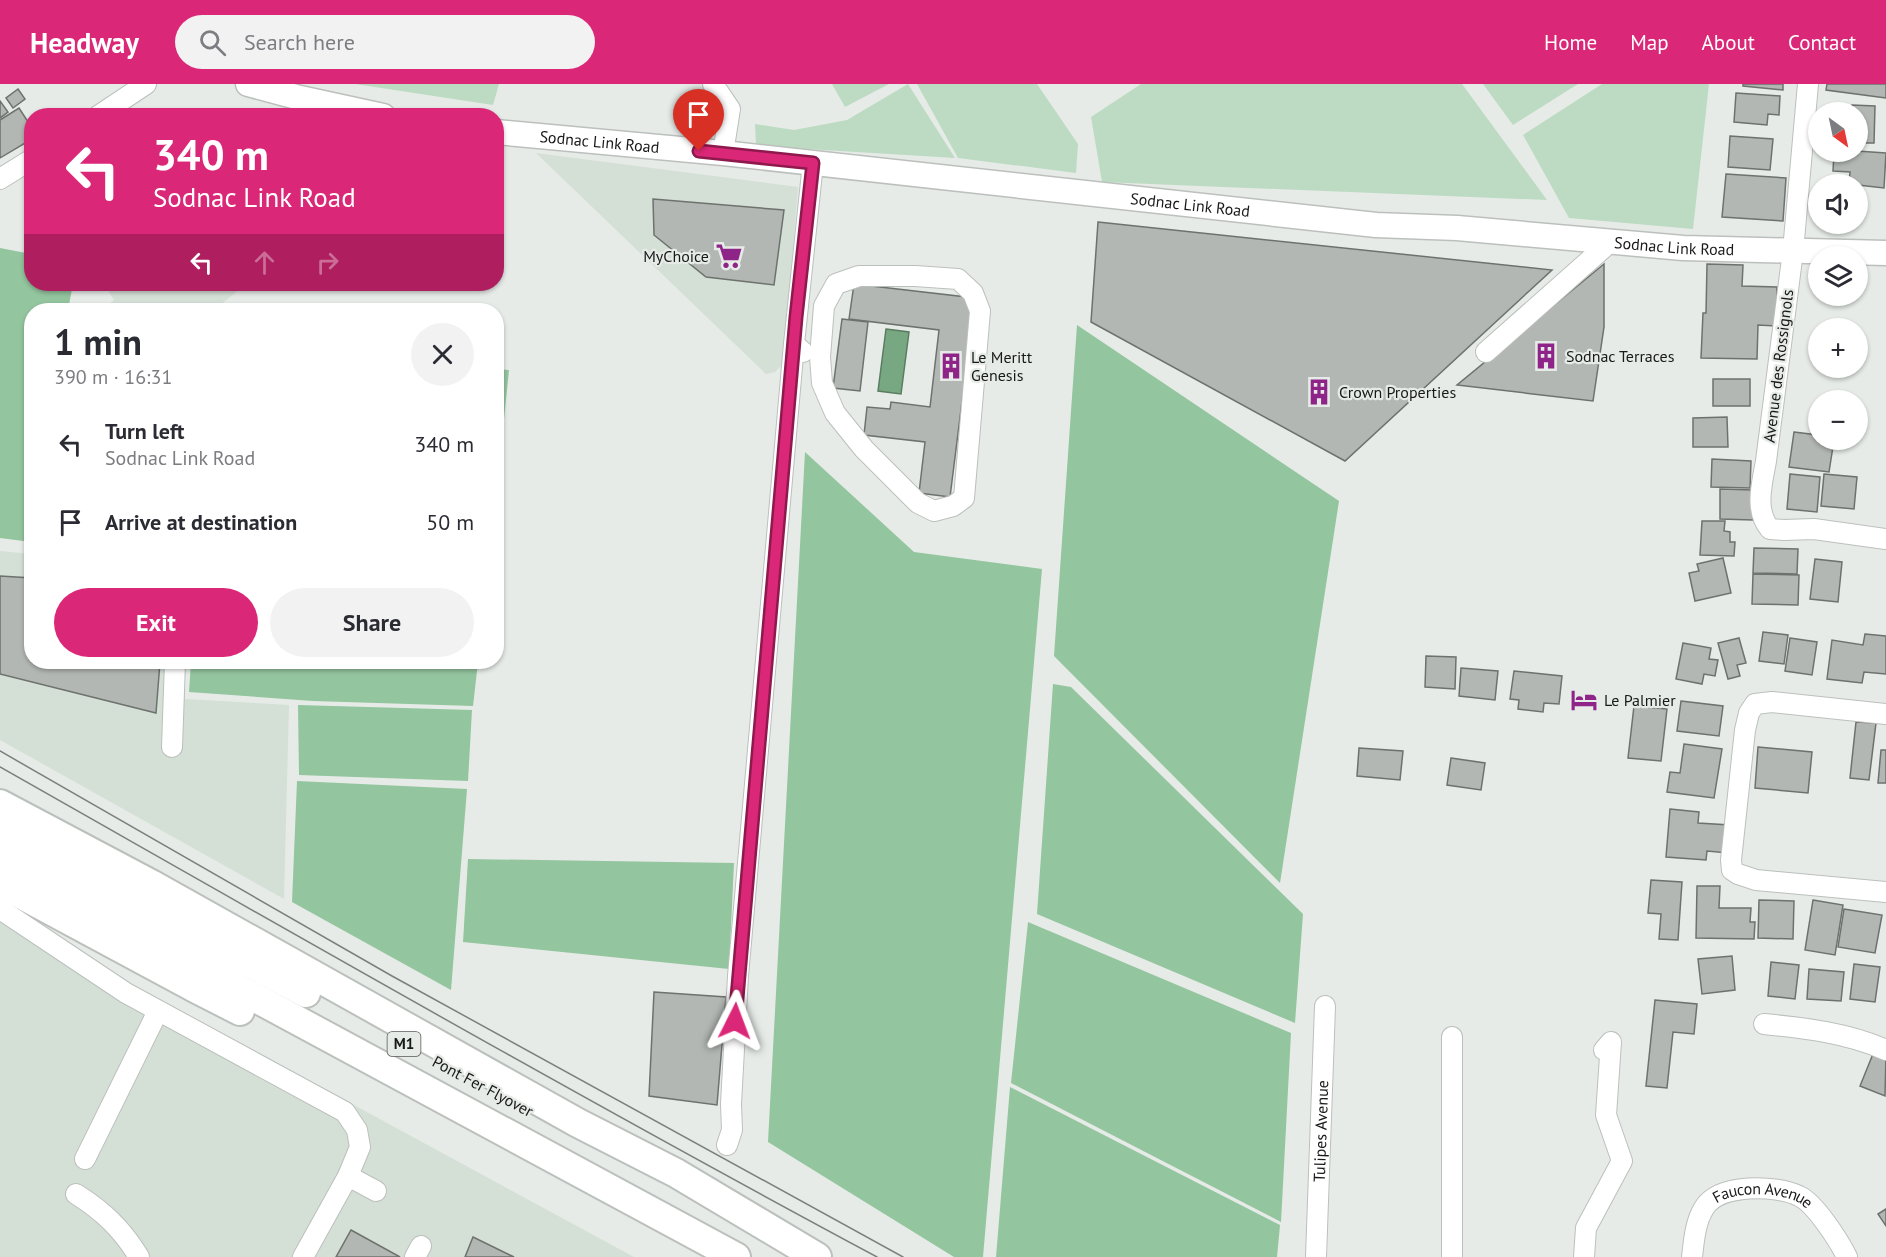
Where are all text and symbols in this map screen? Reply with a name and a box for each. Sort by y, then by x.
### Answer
search box [175,15,595,69]
text: Headway [30,24,139,61]
icon: search [196,26,229,59]
text: Search here [244,28,355,56]
text: Home [1544,29,1597,56]
text: Map [1630,29,1669,56]
text: About [1702,29,1755,56]
text: Contact [1788,29,1856,56]
pin [673,89,724,151]
icon: arrive [682,98,715,131]
north arrow [1808,102,1868,162]
map controls [1808,102,1868,450]
street label: Sodnac Link Road [539,126,660,157]
text: 340 m [153,127,269,182]
icon: left [54,132,132,210]
button: sound [1808,174,1868,234]
text: Sodnac Link Road [153,180,356,214]
street label: Sodnac Link Road [1129,188,1251,221]
street label: Sodnac Link Road [1613,232,1734,259]
supermarket icon: MyChoice [714,241,744,271]
icon: left [185,246,218,279]
icon: ahead [248,246,281,279]
icon: right [311,246,344,279]
place label: MyChoice [643,246,709,266]
button: layers [1808,246,1868,306]
street label: Avenue des Rossignols [1759,288,1797,444]
text: 1 min [54,318,142,365]
button: + [1808,318,1868,378]
button: close [411,323,474,386]
building icon: Sodnac Terraces [1531,341,1561,371]
place label: Sodnac Terraces [1566,346,1675,366]
place label: Le Meritt Genesis [971,347,1033,385]
building icon: Le Meritt Genesis [936,351,966,381]
text: 390 m · 16:31 [54,364,172,390]
building icon: Crown Properties [1304,377,1334,407]
place label: Crown Properties [1339,382,1456,402]
button: − [1808,390,1868,450]
text: Turn left [105,417,185,445]
icon: left [54,428,87,461]
text: 340 m [414,430,474,458]
text: Sodnac Link Road [105,445,255,471]
icon: arrive [54,506,87,539]
text: Arrive at destination [105,508,297,536]
text: 50 m [426,508,474,536]
button: Exit [54,588,258,657]
button: Share [270,588,474,657]
hotel icon: Le Palmier [1569,685,1599,715]
place label: Le Palmier [1604,690,1676,710]
position arrow [703,989,767,1053]
road number: M1 [388,1032,420,1056]
street label: Pont Fer Flyover [429,1051,537,1121]
street label: Tulipes Avenue [1309,1080,1332,1182]
street label: Faucon Avenue [1709,1178,1817,1212]

